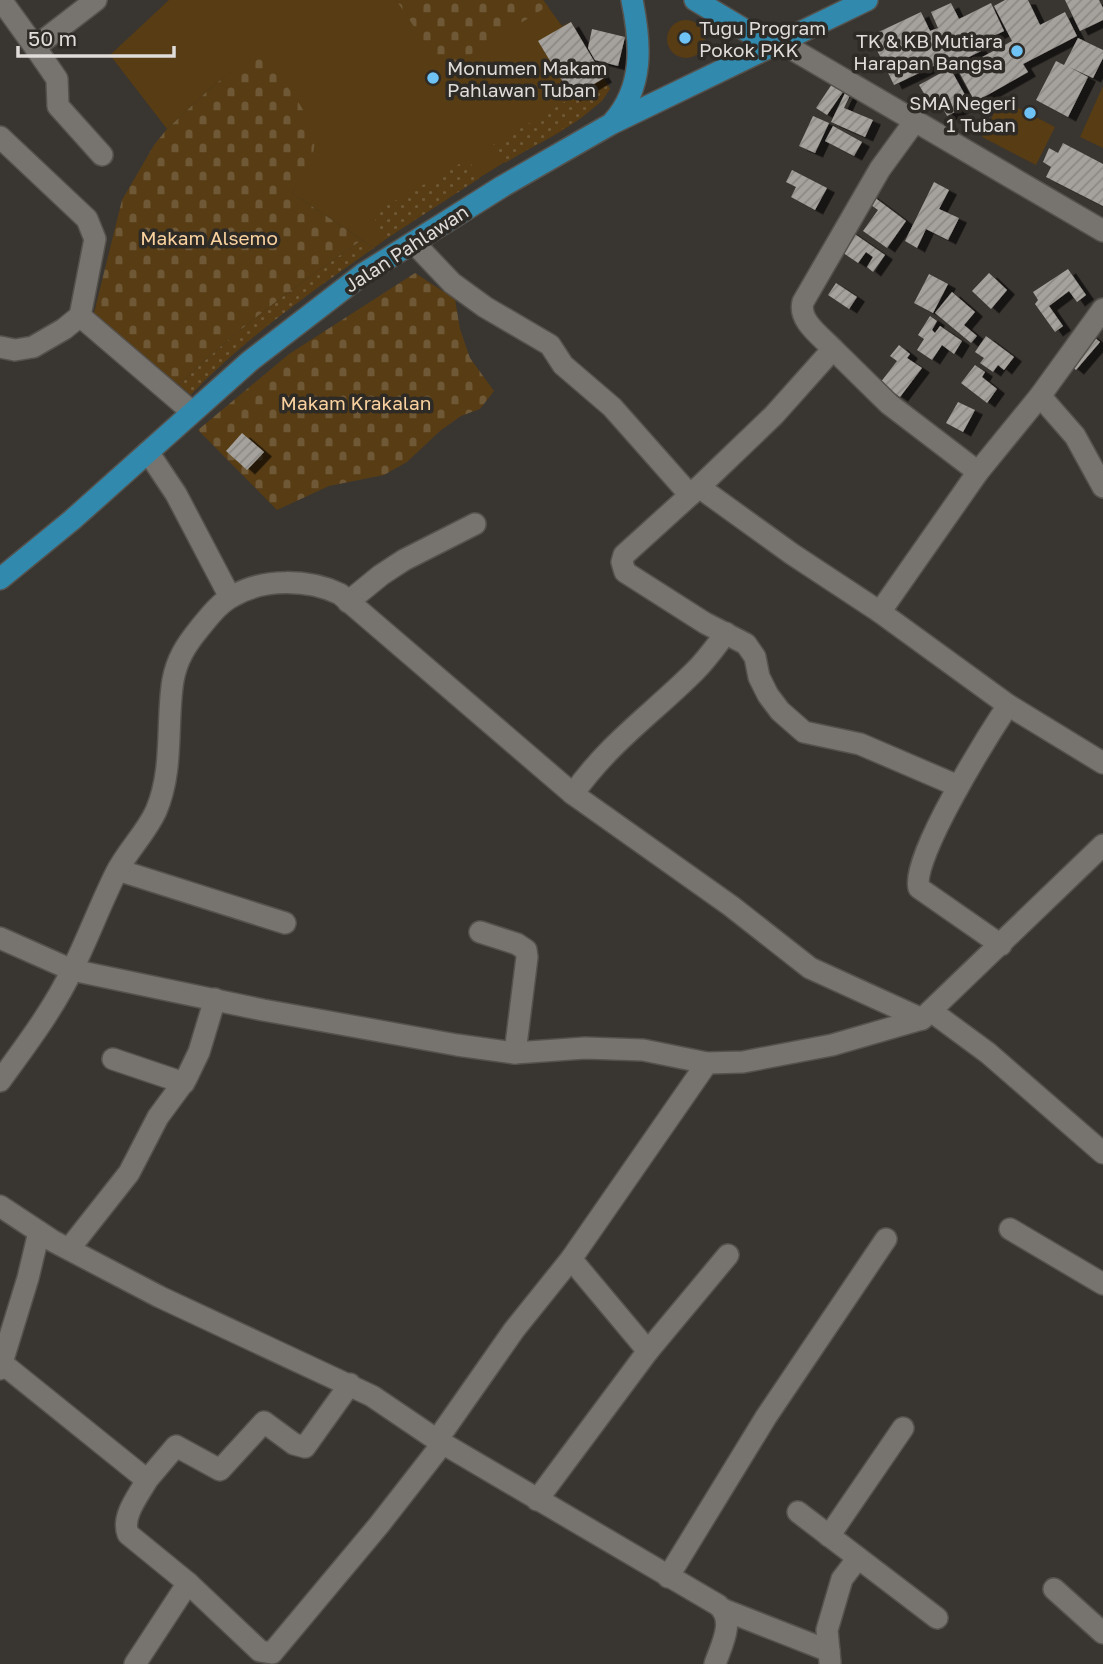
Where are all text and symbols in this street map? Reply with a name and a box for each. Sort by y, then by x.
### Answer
scale bar [18,14,173,58]
place label: Tugu Program Pokok PKK [699,16,826,61]
text: 50 m [28,25,77,51]
place label: TK & KB Mutiara Harapan Bangsa [853,29,1003,74]
marker: Tugu Program Pokok PKK [677,30,693,46]
marker: TK & KB Mutiara Harapan Bangsa [1009,43,1025,59]
place label: Monumen Makam Pahlawan Tuban [447,56,607,101]
marker: Monumen Makam Pahlawan Tuban [425,70,441,86]
place label: SMA Negeri 1 Tuban [909,91,1016,136]
marker: SMA Negeri 1 Tuban [1022,105,1038,121]
street label: Jalan Pahlawan [340,199,472,297]
park label: Makam Alsemo [140,226,278,249]
park label: Makam Krakalan [281,391,431,414]

